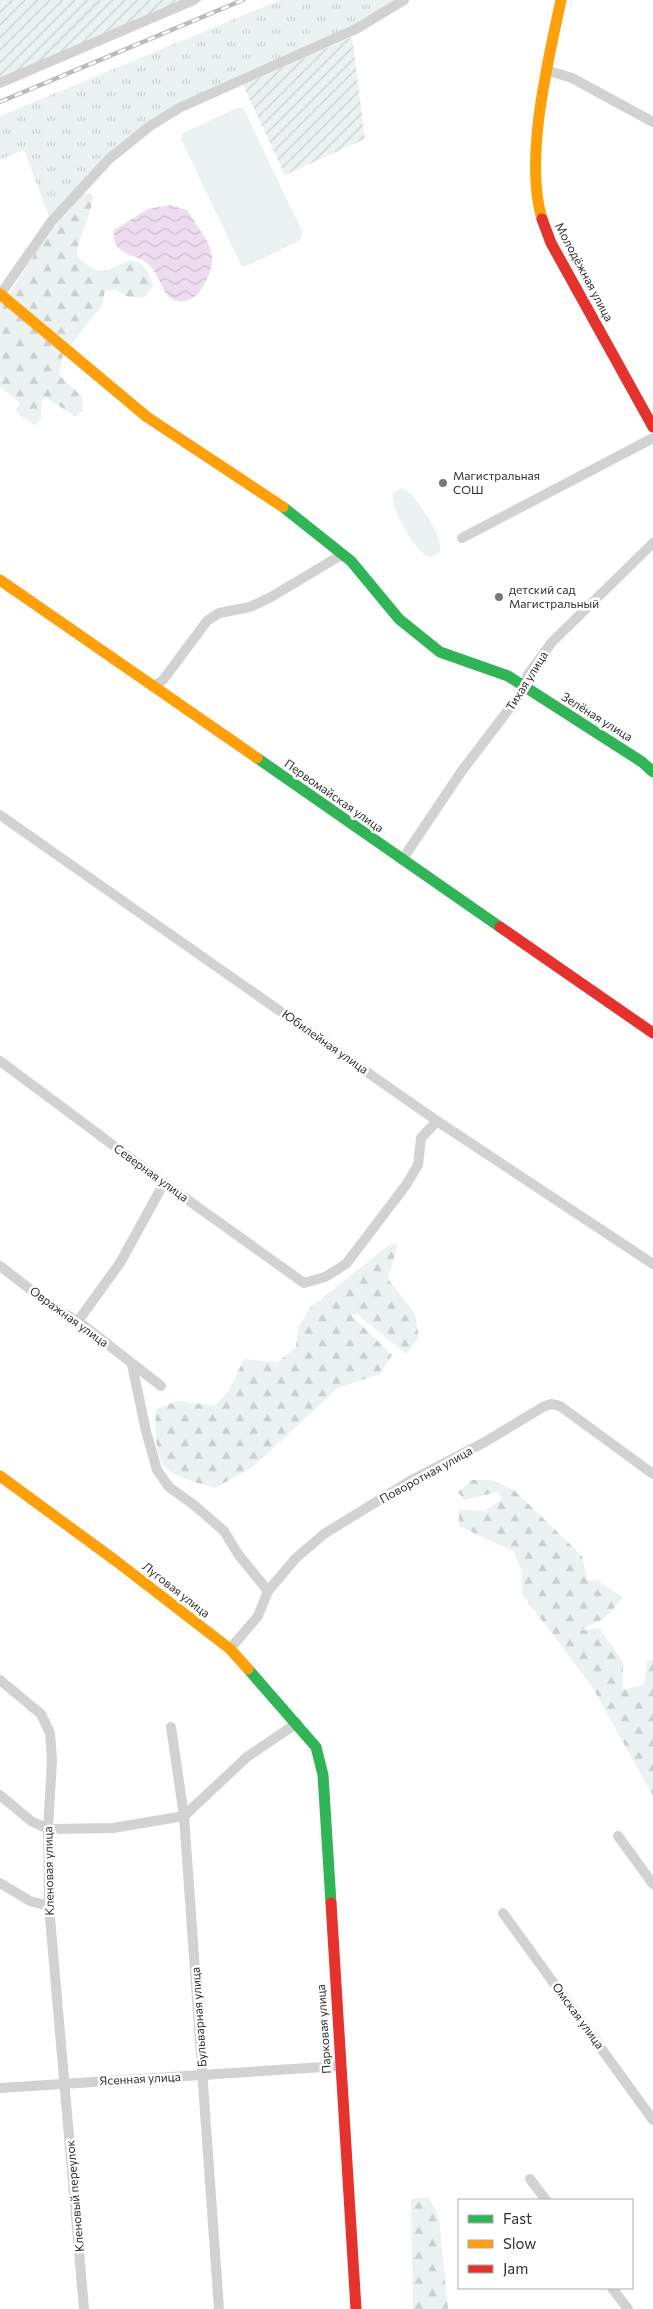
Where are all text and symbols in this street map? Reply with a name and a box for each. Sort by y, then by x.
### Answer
street label: Молодёжная улица [553,220,617,323]
place label: Магистральная СОШ [453,468,540,496]
marker: Магистральная СОШ [437,477,449,489]
place label: детский сад Магистральный [509,582,599,610]
marker: детский сад Магистральный [493,591,505,603]
street label: Тихая улица [502,648,550,713]
street label: Зелёная улица [559,689,636,744]
street label: Первомайская улица [282,756,387,835]
street label: Юбилейная улица [280,1006,371,1076]
street label: Северная улица [112,1140,192,1204]
street label: Овражная улица [28,1283,111,1349]
street label: Поворотная улица [377,1443,474,1505]
street label: Луговая улица [140,1559,213,1620]
street label: Кленовая улица [40,1826,56,1916]
street label: Бульварная улица [188,1967,208,2068]
street label: Омская улица [550,1980,607,2051]
street label: Парковая улица [313,1984,333,2074]
street label: Ясенная улица [99,2069,181,2087]
street label: Кленовый переулок [62,2139,86,2253]
legend [458,2199,633,2289]
text: Fast [503,2209,532,2227]
text: Slow [503,2234,536,2252]
text: Jam [503,2259,528,2277]

